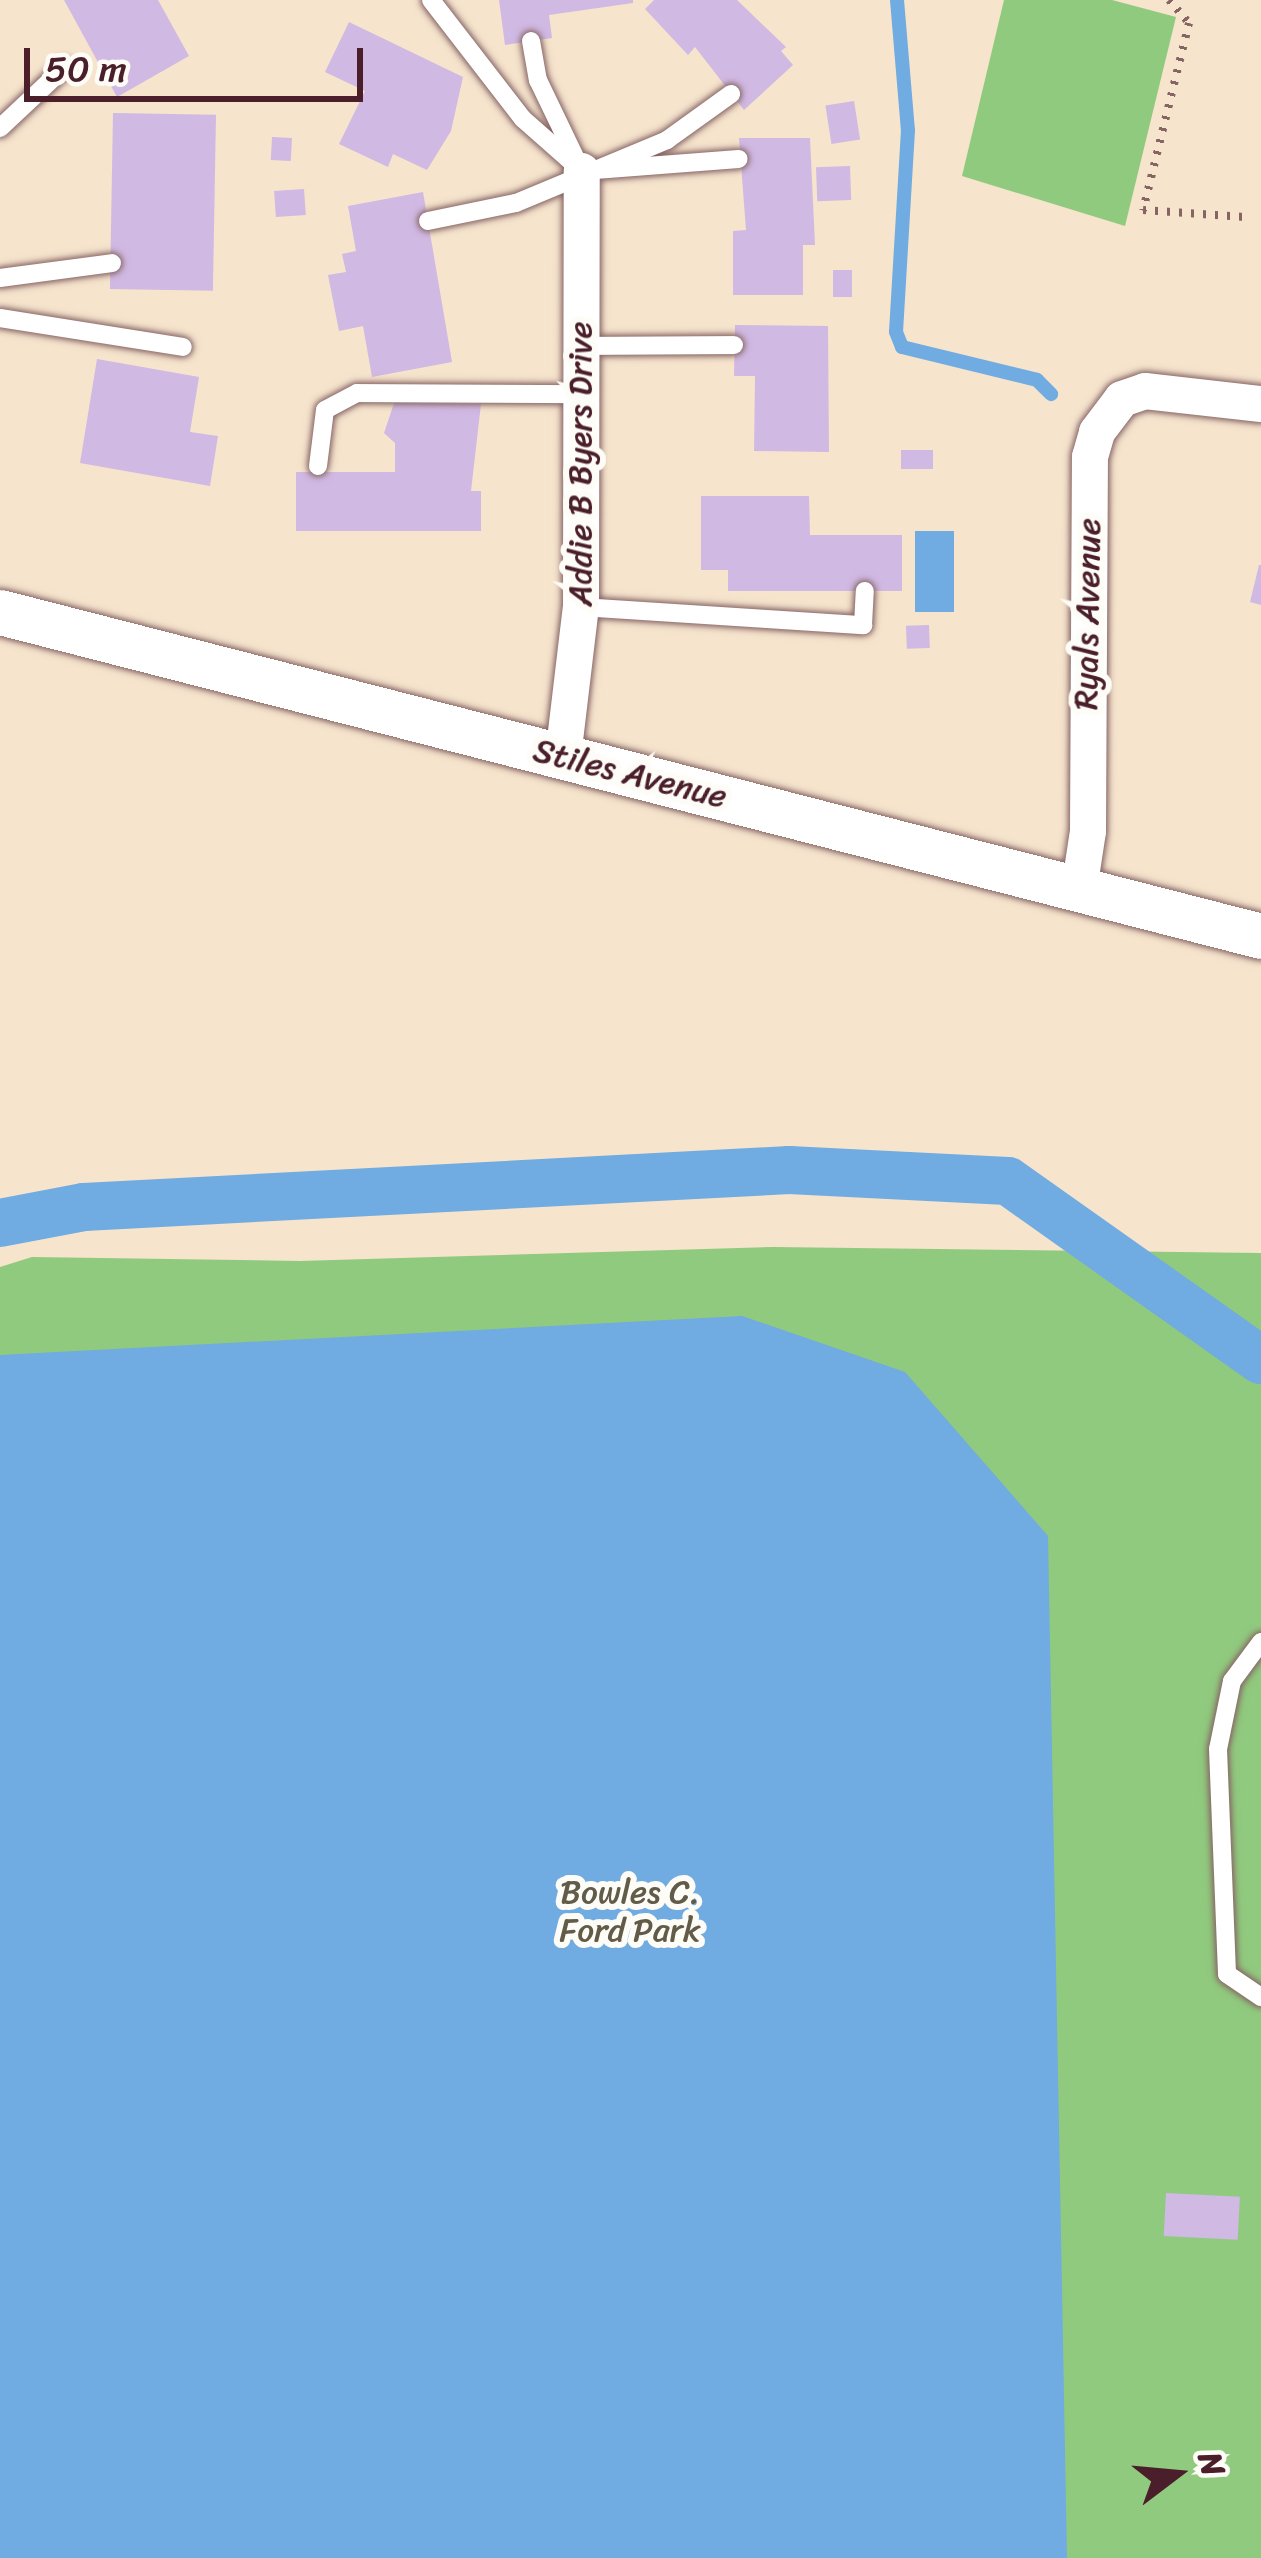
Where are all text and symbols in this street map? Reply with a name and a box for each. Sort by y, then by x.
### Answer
scale bar [30,24,369,98]
text: 50 m [45,37,127,101]
street label: Addie B Byers Drive [561,321,601,607]
street label: Ryals Avenue [1067,518,1109,710]
street label: Stiles Avenue [529,731,731,817]
park label: Bowles C. Ford Park [559,1873,701,1951]
north arrow [1117,2414,1237,2534]
text: N [1181,2445,1243,2483]

